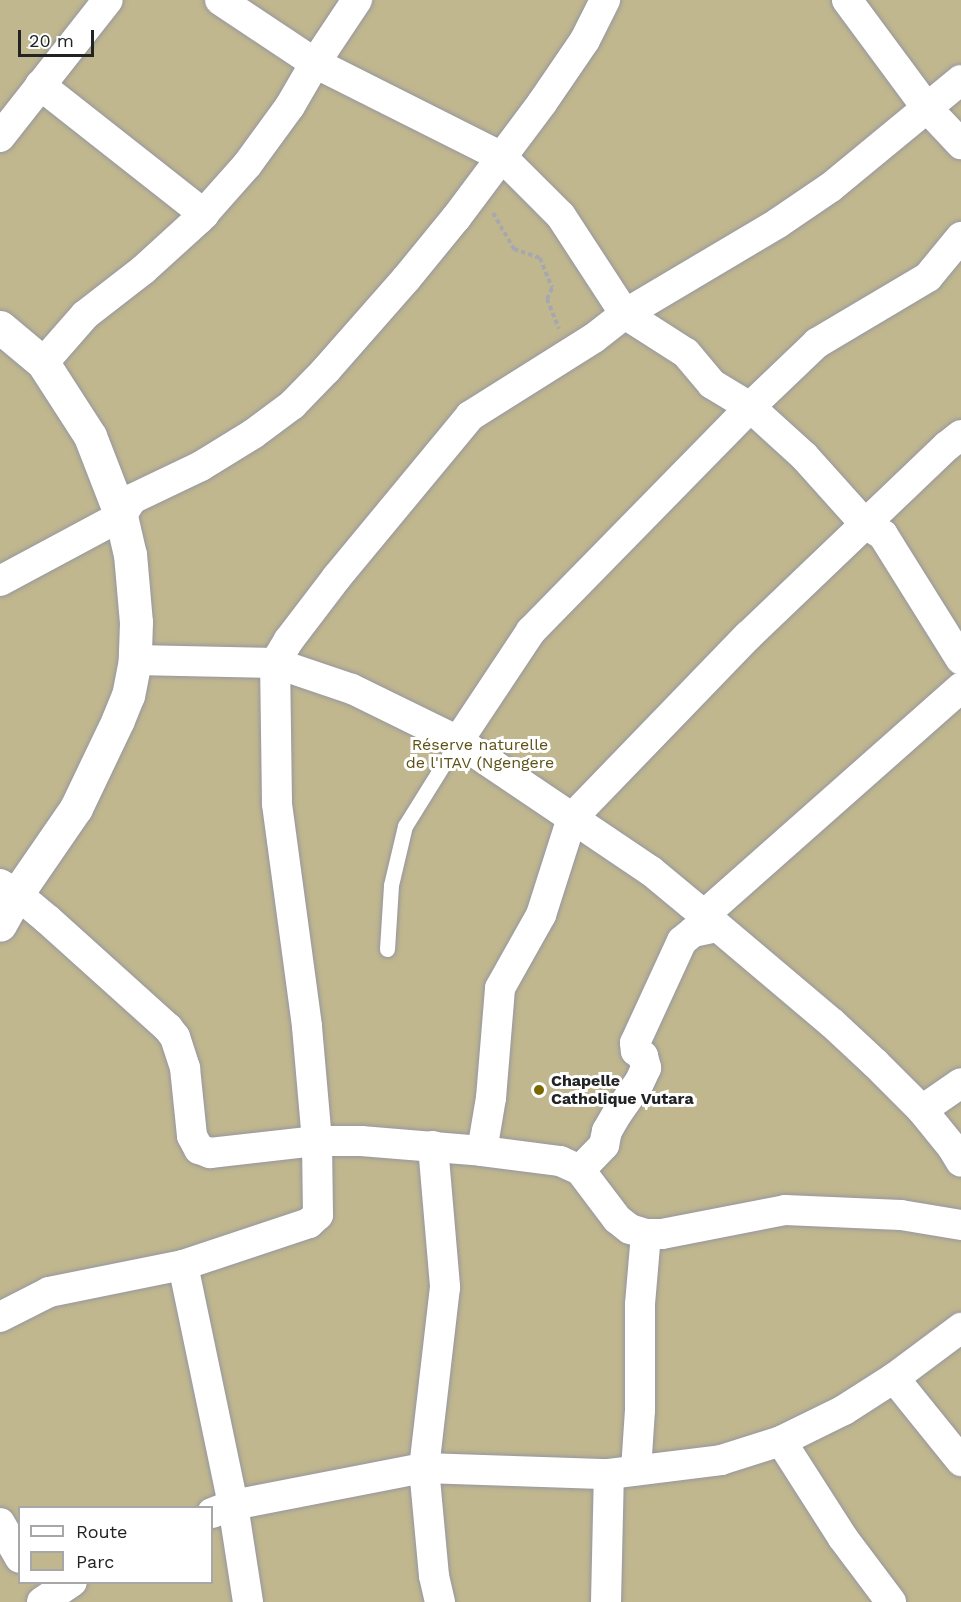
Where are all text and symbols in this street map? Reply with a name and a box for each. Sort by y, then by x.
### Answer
scale bar [21,18,98,56]
text: 20 m [29,30,74,51]
park label: Réserve naturelle de l'ITAV (Ngengere [405,735,555,773]
place label: Chapelle Catholique Vutara [551,1071,694,1109]
marker: Chapelle Catholique Vutara [532,1083,546,1097]
legend [18,1506,213,1584]
text: Route [76,1521,128,1542]
text: Parc [76,1551,114,1572]

